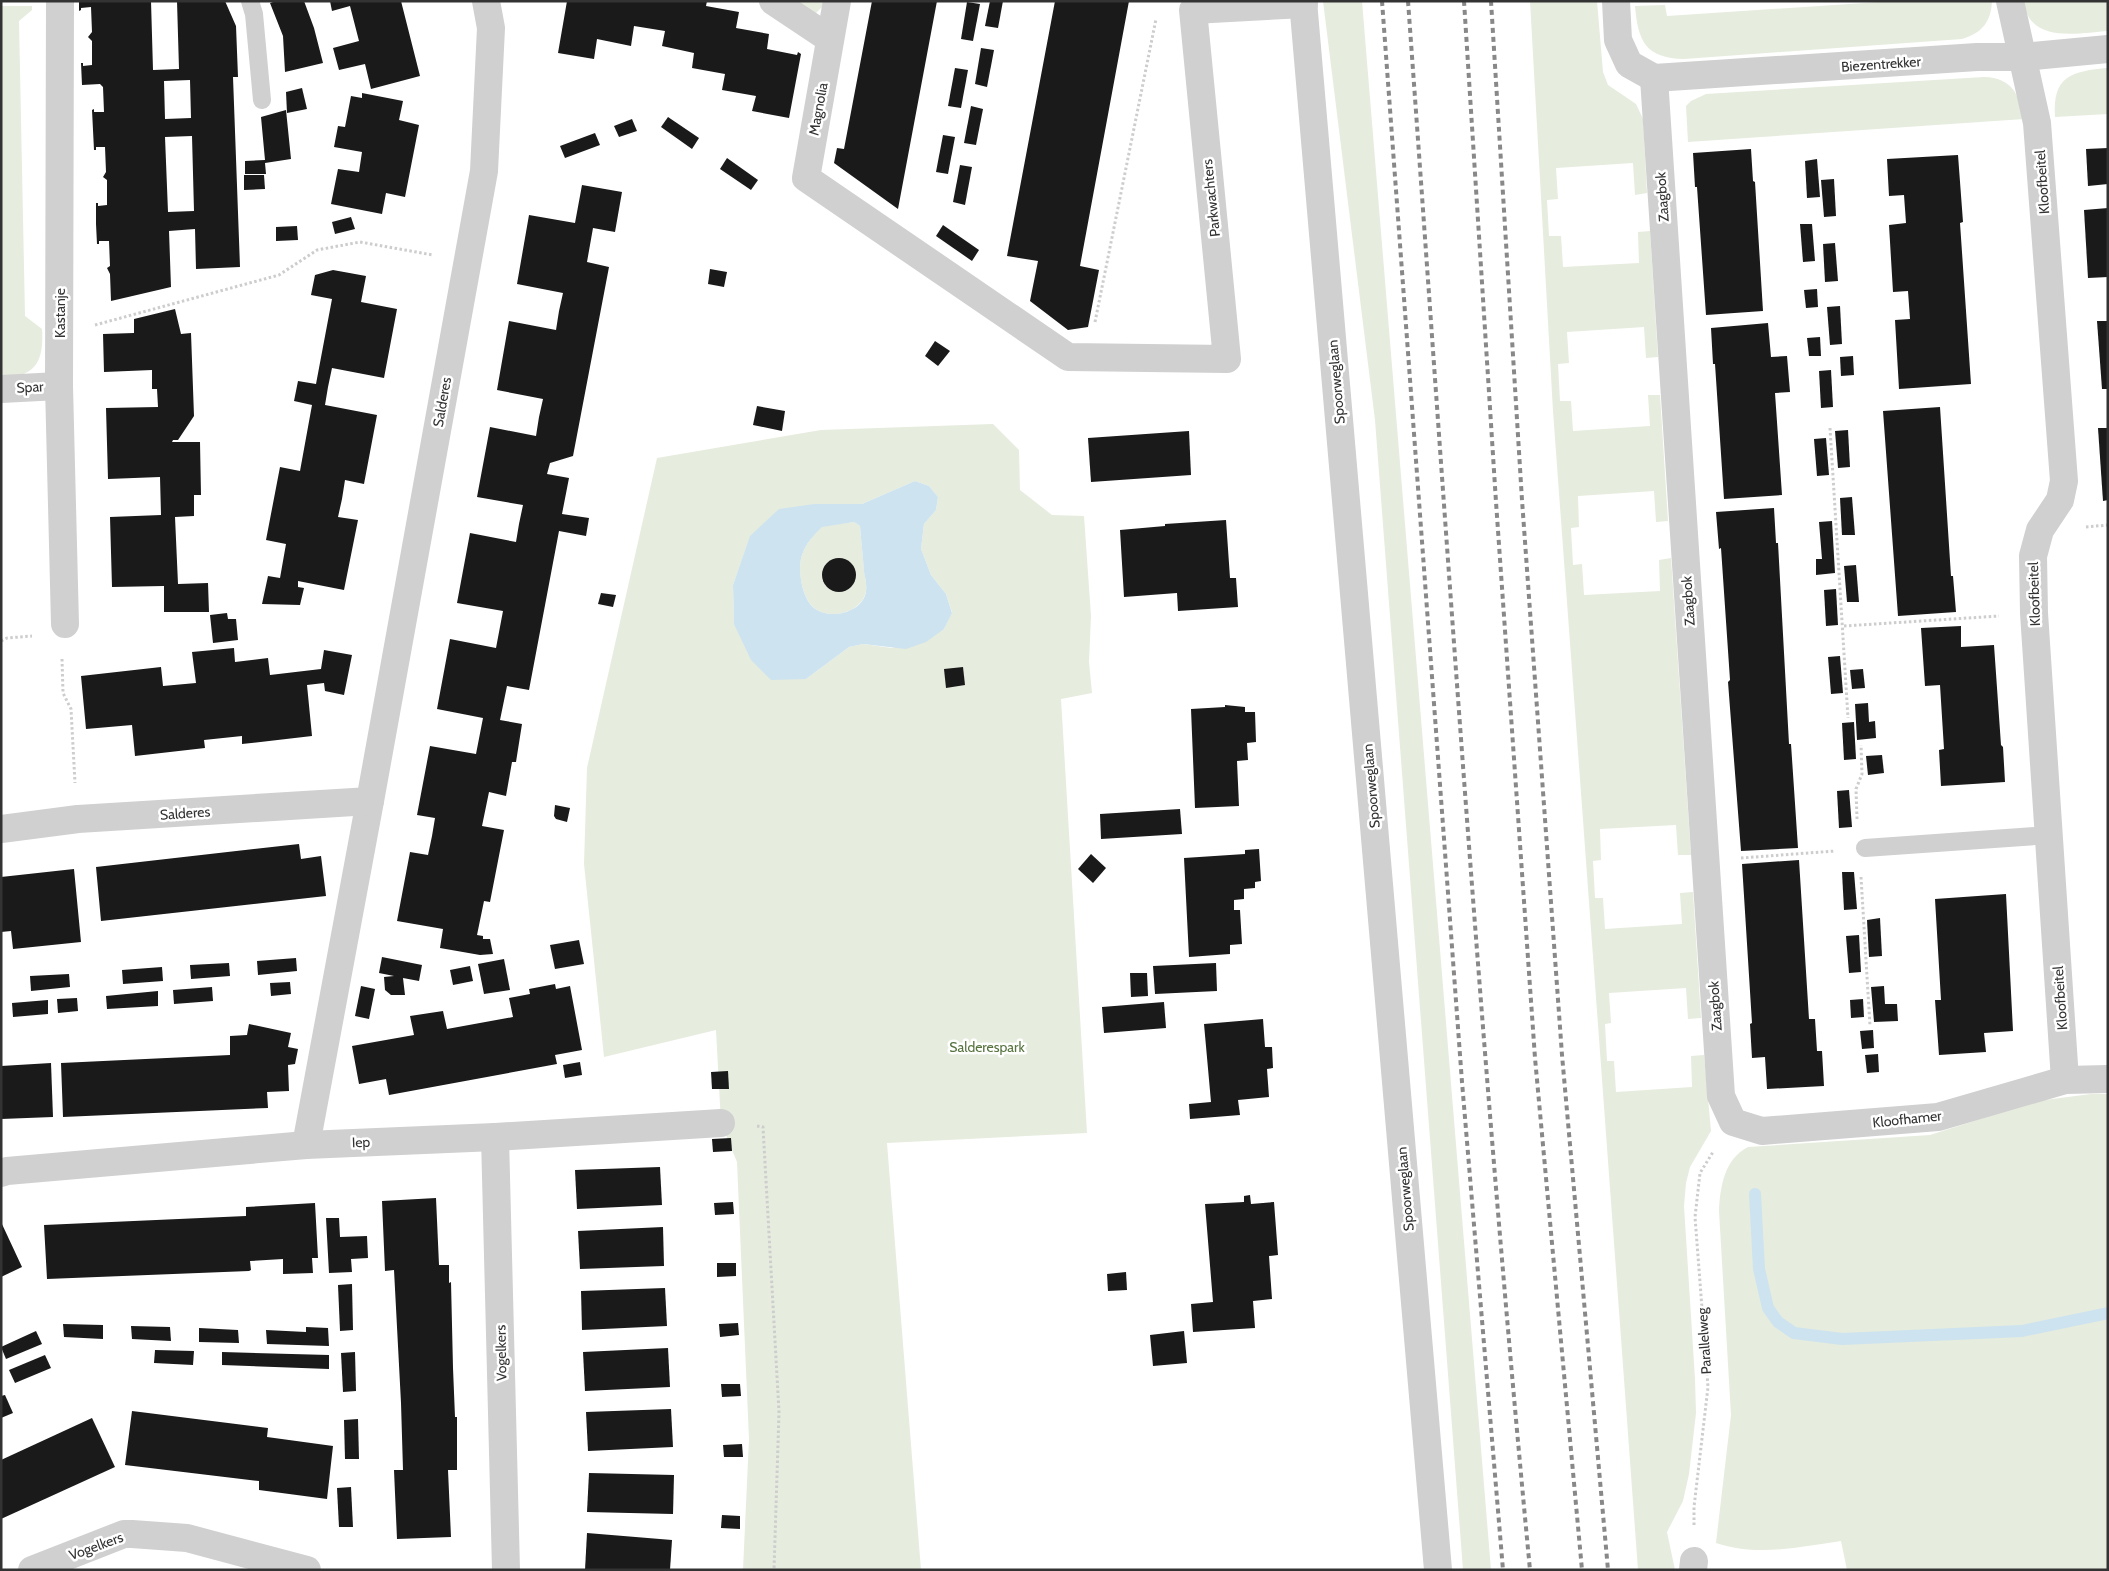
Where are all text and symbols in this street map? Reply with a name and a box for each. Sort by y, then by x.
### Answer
street label: Biezentrekker [1841,52,1922,76]
street label: Magnolia [804,81,832,137]
street label: Kloofbeitel [2031,149,2053,215]
street label: Parkwachters [1198,158,1224,238]
street label: Zaagbok [1651,171,1673,222]
street label: Kastanje [51,288,69,338]
street label: Spoorweglaan [1323,339,1349,425]
street label: Salderes [429,375,455,428]
street label: Spar [16,377,45,397]
street label: Kloofbeitel [2024,561,2044,626]
street label: Zaagbok [1677,575,1699,626]
street label: Spoorweglaan [1358,743,1384,829]
street label: Salderes [159,802,211,824]
street label: Kloofbeitel [2049,965,2071,1031]
street label: Zaagbok [1704,980,1726,1031]
park label: Salderespark [949,1038,1025,1056]
street label: Kloofhamer [1872,1106,1943,1132]
street label: Iep [352,1133,371,1151]
street label: Spoorweglaan [1392,1146,1418,1232]
street label: Parallelweg [1693,1306,1715,1375]
street label: Vogelkers [492,1325,510,1381]
street label: Vogelkers [67,1528,126,1564]

